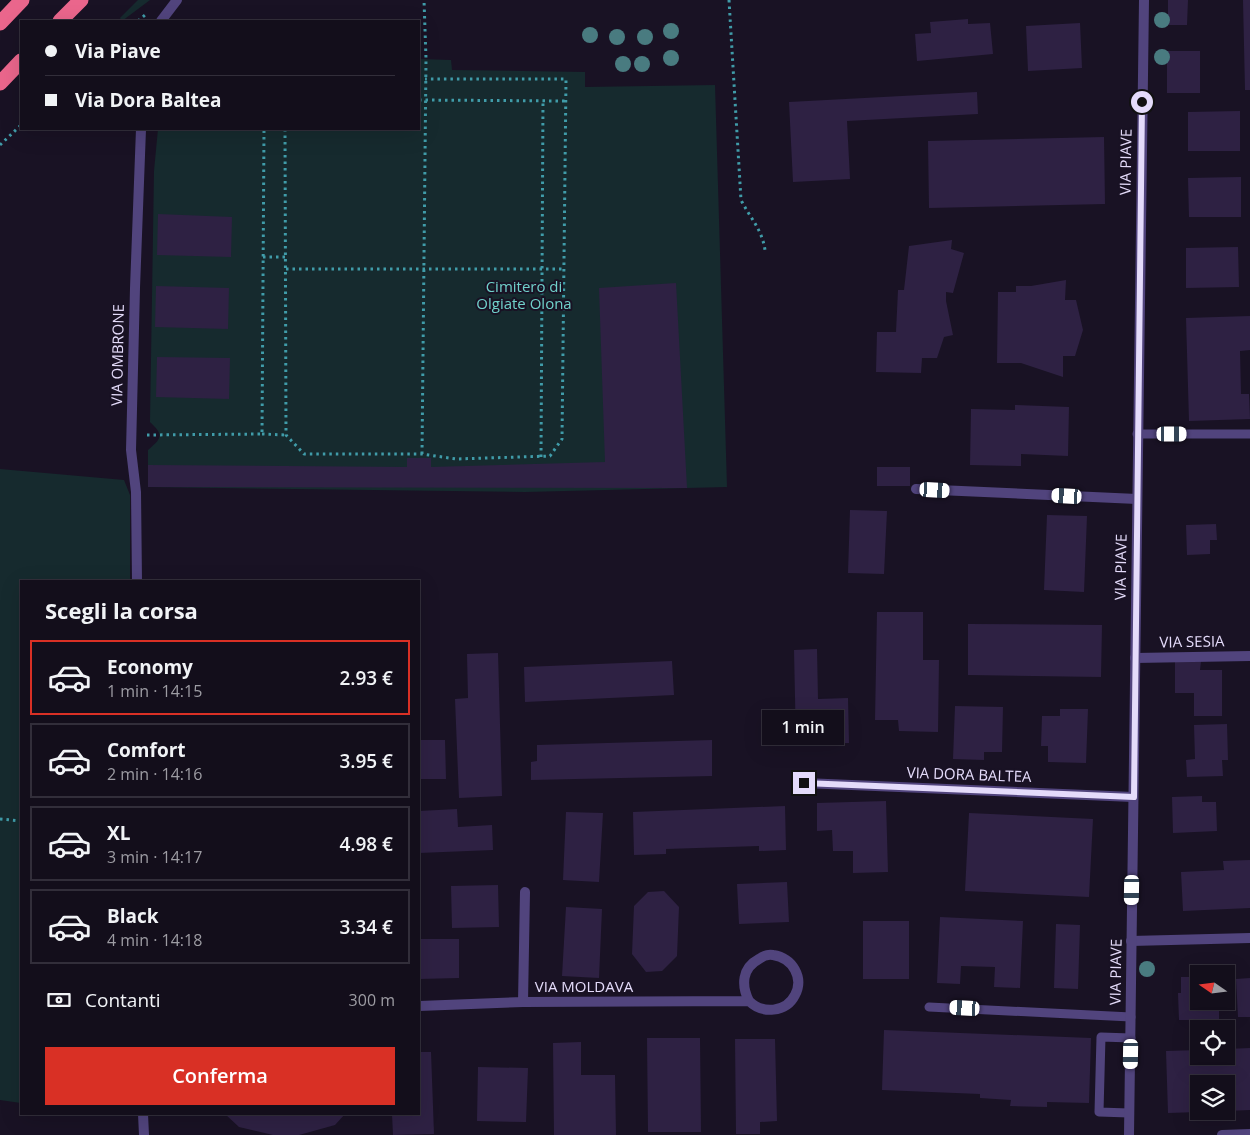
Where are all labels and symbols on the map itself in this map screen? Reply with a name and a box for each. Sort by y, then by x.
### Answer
route start [1131,91,1153,113]
street label: VIA PIAVE [1114,129,1136,195]
park label: Cimitero di Olgiate Olona [476,276,572,313]
street label: VIA OMBRONE [106,304,128,406]
car [1157,427,1187,442]
car [919,482,950,498]
car [1051,488,1082,504]
street label: VIA PIAVE [1109,534,1131,600]
street label: VIA SESIA [1159,630,1225,652]
callout: 1 min [763,710,845,746]
street label: VIA DORA BALTEA [906,762,1032,786]
route end [793,772,815,794]
car [1124,875,1139,905]
street label: VIA PIAVE [1104,939,1126,1005]
north arrow [1190,965,1235,1010]
street label: VIA MOLDAVA [535,976,634,996]
car [949,1000,980,1016]
car [1123,1039,1138,1069]

